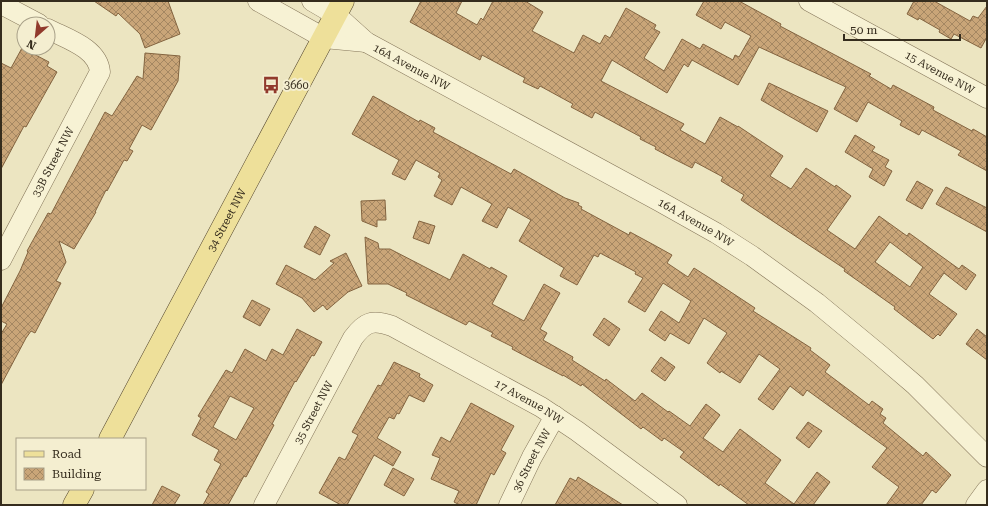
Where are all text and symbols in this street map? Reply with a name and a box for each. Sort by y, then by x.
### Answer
north arrow [16,16,56,56]
scale bar [844,16,960,42]
text: 50 m [850,23,877,37]
text: N [24,36,38,52]
street label: 16A Avenue NW [371,41,453,94]
street label: 15 Avenue NW [903,49,977,97]
bus stop icon: 3660 [261,75,281,95]
place label: 3660 [284,79,309,92]
street label: 33B Street NW [30,124,77,199]
street label: 34 Street NW [205,186,249,254]
street label: 16A Avenue NW [656,196,737,250]
street label: 17 Avenue NW [492,377,566,427]
street label: 35 Street NW [292,378,336,446]
street label: 36 Street NW [510,426,554,494]
legend [16,438,146,490]
text: Road [52,447,82,461]
text: Building [52,467,101,481]

